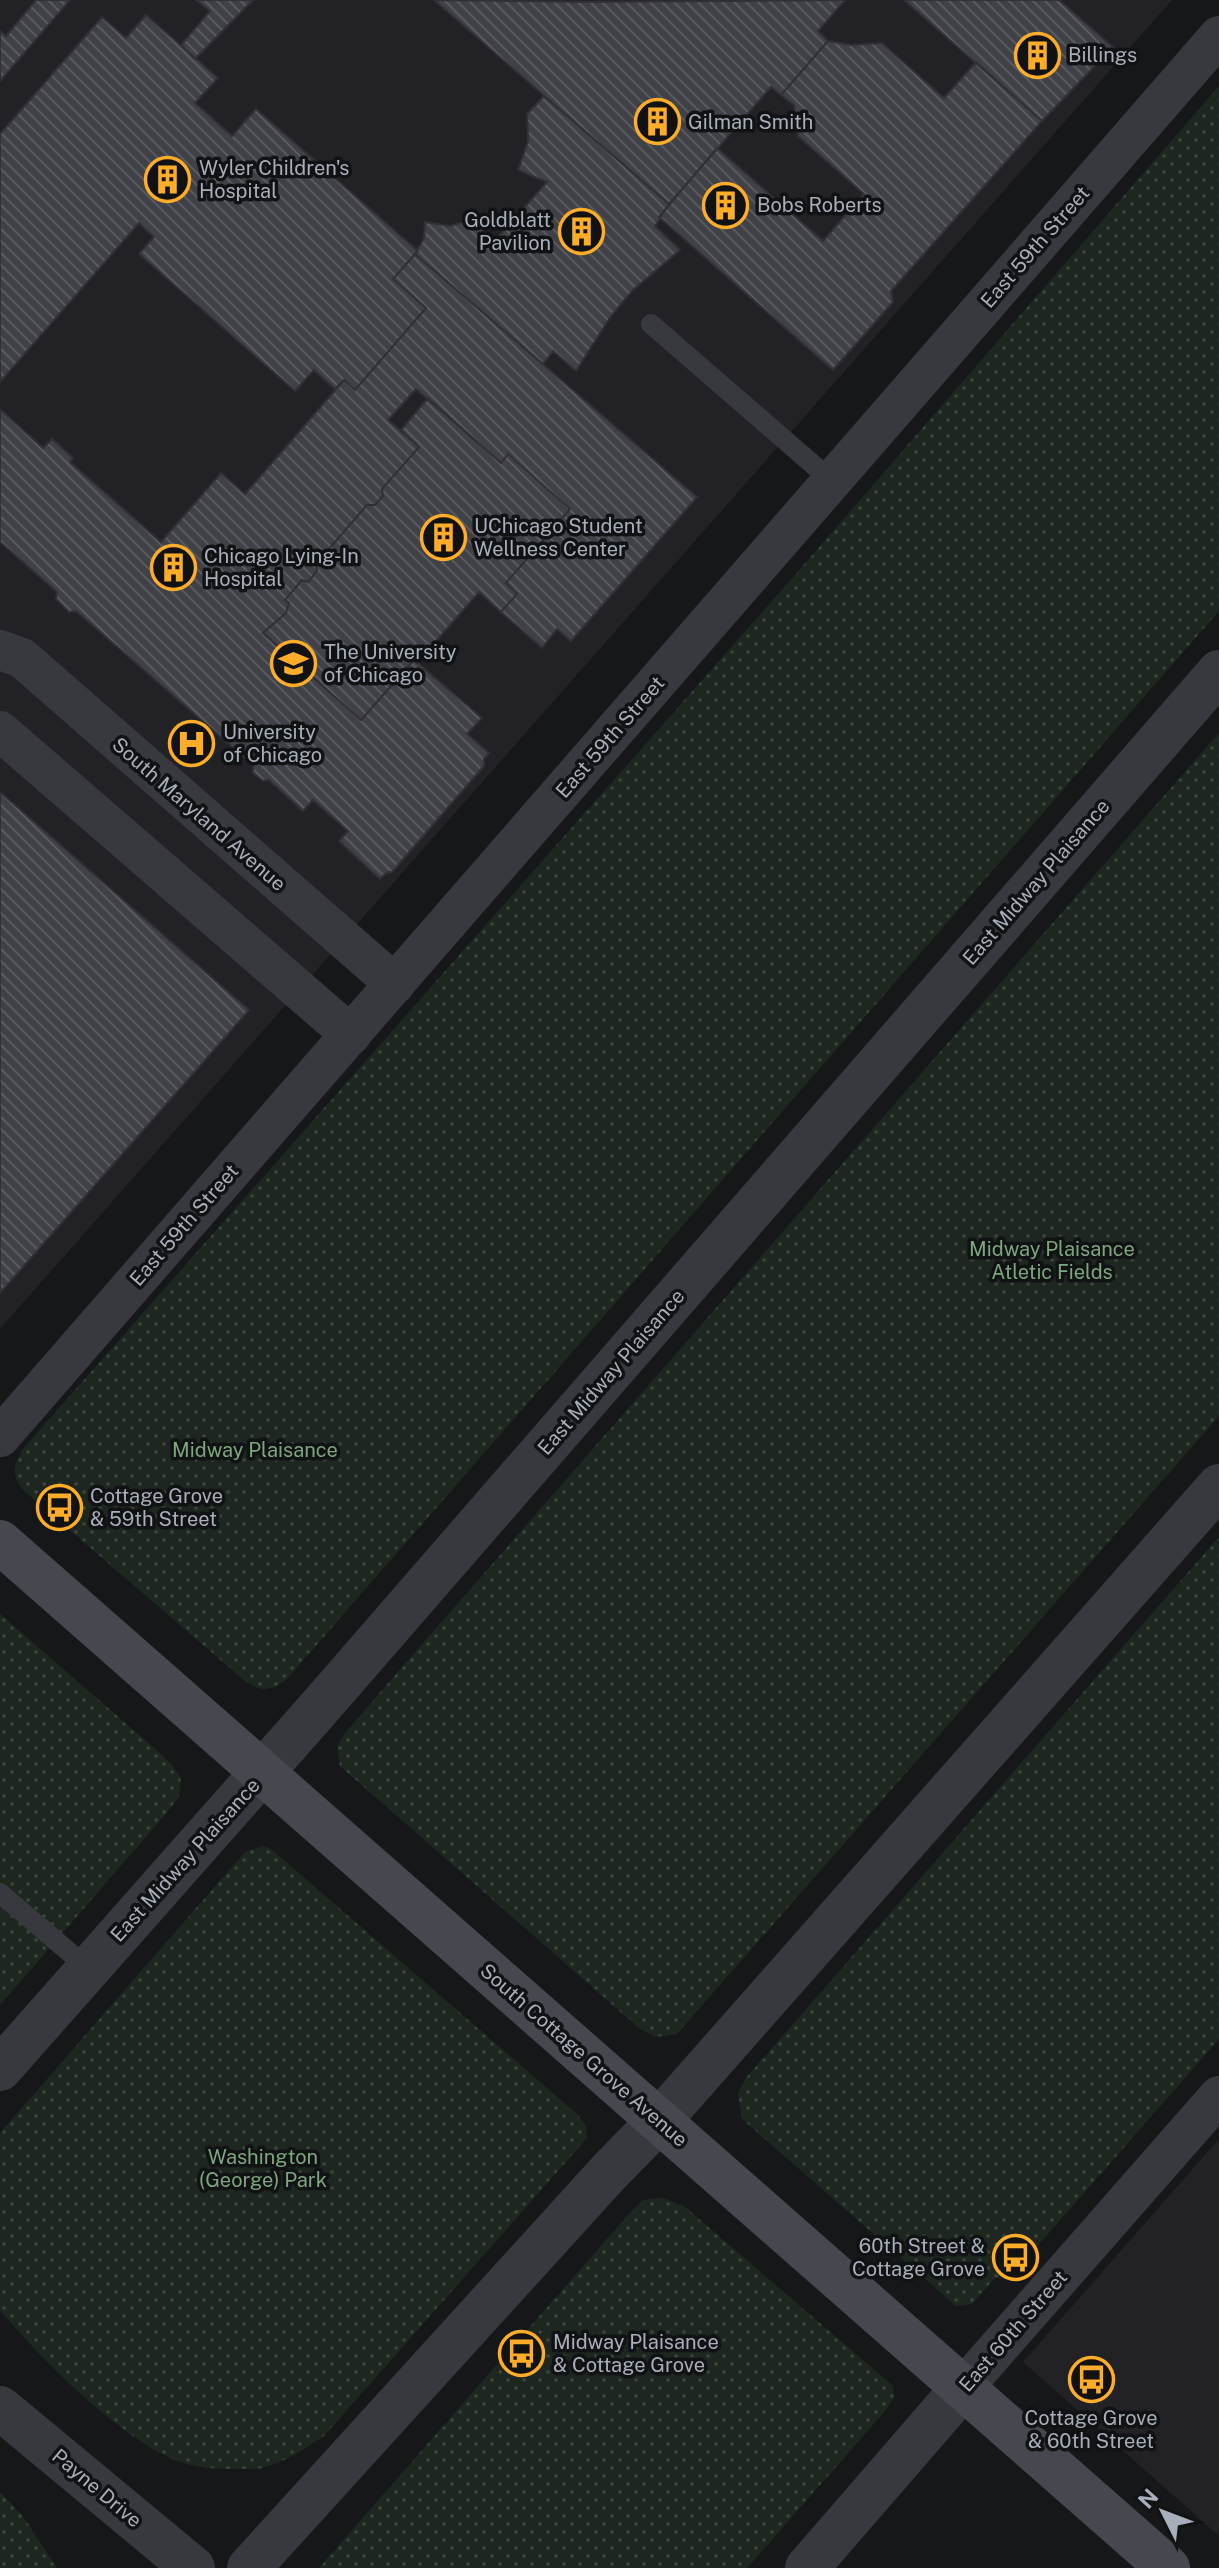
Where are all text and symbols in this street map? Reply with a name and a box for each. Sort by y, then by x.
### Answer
building icon: Billings [1013,31,1061,79]
place label: Billings [1068,43,1137,67]
building icon: Gilman Smith [633,98,681,146]
place label: Gilman Smith [688,110,813,134]
building icon: Wyler Children's Hospital [144,155,192,203]
place label: Wyler Children's Hospital [199,156,349,203]
building icon: Bobs Roberts [702,181,750,229]
street label: East 59th Street [976,181,1094,313]
place label: Bobs Roberts [757,193,882,217]
place label: Goldblatt Pavilion [464,208,551,255]
building icon: Goldblatt Pavilion [558,208,606,256]
building icon: UChicago Student Wellness Center [419,513,467,561]
place label: UChicago Student Wellness Center [474,514,643,561]
building icon: Chicago Lying-In Hospital [149,544,197,592]
place label: Chicago Lying-In Hospital [204,544,359,591]
school or university icon: The University of Chicago [269,640,317,688]
place label: The University of Chicago [324,640,457,687]
street label: East 59th Street [551,671,669,803]
hospital icon: University of Chicago [168,720,216,768]
place label: University of Chicago [223,720,322,767]
street label: South Maryland Avenue [107,732,291,896]
street label: East Midway Plaisance [958,794,1114,970]
street label: East 59th Street [125,1159,243,1291]
park label: Midway Plaisance Atletic Fields [969,1237,1135,1284]
street label: East Midway Plaisance [533,1284,689,1460]
park label: Midway Plaisance [172,1438,338,1462]
bus stop icon: Cottage Grove & 59th Street [35,1483,83,1531]
place label: Cottage Grove & 59th Street [90,1484,223,1531]
street label: East Midway Plaisance [105,1773,265,1947]
street label: South Cottage Grove Avenue [475,1958,693,2152]
park label: Washington (George) Park [199,2145,327,2192]
place label: 60th Street & Cottage Grove [852,2234,985,2281]
bus stop icon: 60th Street & Cottage Grove [992,2234,1040,2282]
street label: East 60th Street [954,2265,1072,2397]
bus stop icon: Midway Plaisance & Cottage Grove [498,2329,546,2377]
place label: Midway Plaisance & Cottage Grove [553,2330,719,2377]
bus stop icon: Cottage Grove & 60th Street [1067,2355,1115,2403]
place label: Cottage Grove & 60th Street [1025,2406,1157,2453]
street label: Payne Drive [47,2444,147,2532]
north arrow [1123,2472,1203,2552]
text: N [1133,2484,1164,2514]

